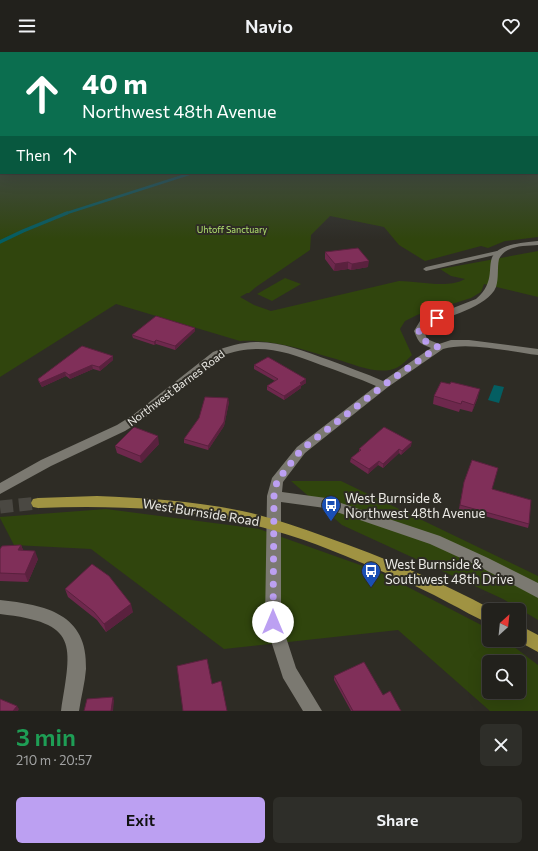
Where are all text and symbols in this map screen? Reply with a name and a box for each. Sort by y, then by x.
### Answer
icon: menu [16,15,38,37]
text: Navio [245,15,293,37]
icon: heart [500,15,522,37]
text: 40 m [82,66,148,100]
icon: ahead [16,68,68,120]
text: Northwest 48th Avenue [82,100,276,122]
icon: ahead [59,144,81,166]
text: Then [16,146,51,164]
park label: Uhtoff Sanctuary [197,224,268,235]
pin [420,301,454,335]
icon: arrive [426,307,448,329]
street label: Northwest Barnes Road [125,347,227,428]
place label: West Burnside & Northwest 48th Avenue [345,490,486,521]
bus stop icon: West Burnside & Northwest 48th Avenue [320,494,342,522]
street label: West Burnside Road [142,495,260,529]
place label: West Burnside & Southwest 48th Drive [385,556,514,587]
bus stop icon: West Burnside & Southwest 48th Drive [360,560,382,588]
position arrow [252,601,294,643]
north arrow [482,603,526,647]
map controls [482,603,526,699]
button: search [482,655,526,699]
text: 3 min [16,722,76,751]
button: close [480,724,522,766]
text: 210 m · 20:57 [16,752,92,768]
button: Exit [16,797,265,843]
button: Share [273,797,522,843]

